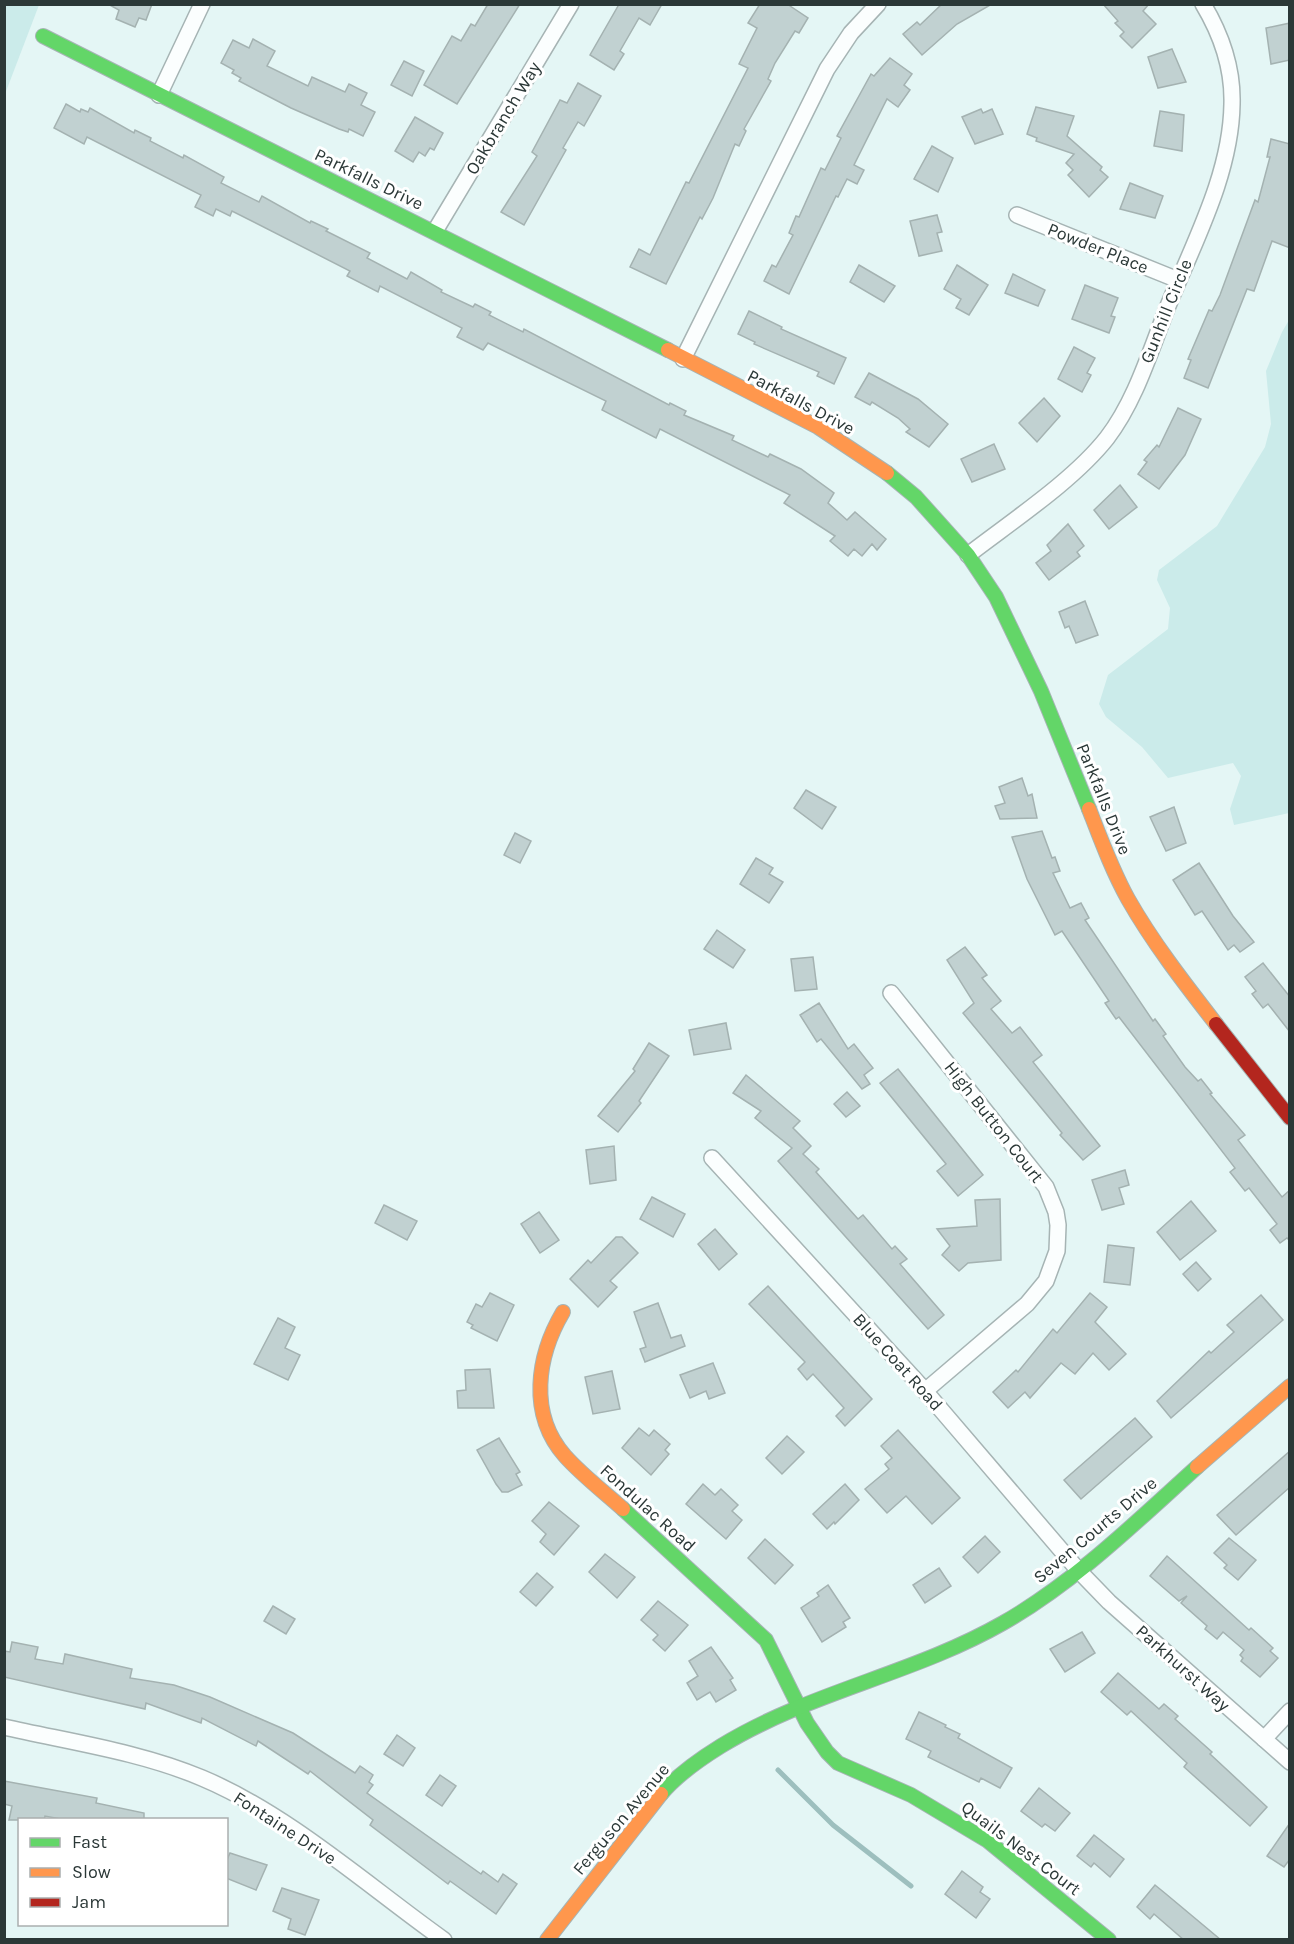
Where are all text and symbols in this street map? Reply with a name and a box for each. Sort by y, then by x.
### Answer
street label: Oakbranch Way [461,57,546,178]
street label: Parkfalls Drive [311,143,427,215]
street label: Powder Place [1044,218,1152,278]
street label: Gunhill Circle [1135,256,1197,366]
street label: Parkfalls Drive [744,365,858,439]
street label: Parkfalls Drive [1072,740,1136,858]
street label: High Button Court [940,1057,1048,1187]
street label: Blue Coat Road [848,1309,948,1415]
street label: Fondulac Road [596,1459,700,1557]
street label: Seven Courts Drive [1029,1472,1161,1588]
street label: Parkhurst Way [1131,1620,1235,1716]
street label: Ferguson Avenue [568,1759,674,1879]
street label: Fontaine Drive [229,1787,341,1869]
street label: Quails Nest Court [957,1796,1085,1900]
legend [18,1818,228,1926]
text: Fast [72,1831,107,1853]
text: Slow [72,1861,111,1883]
text: Jam [72,1891,106,1913]

